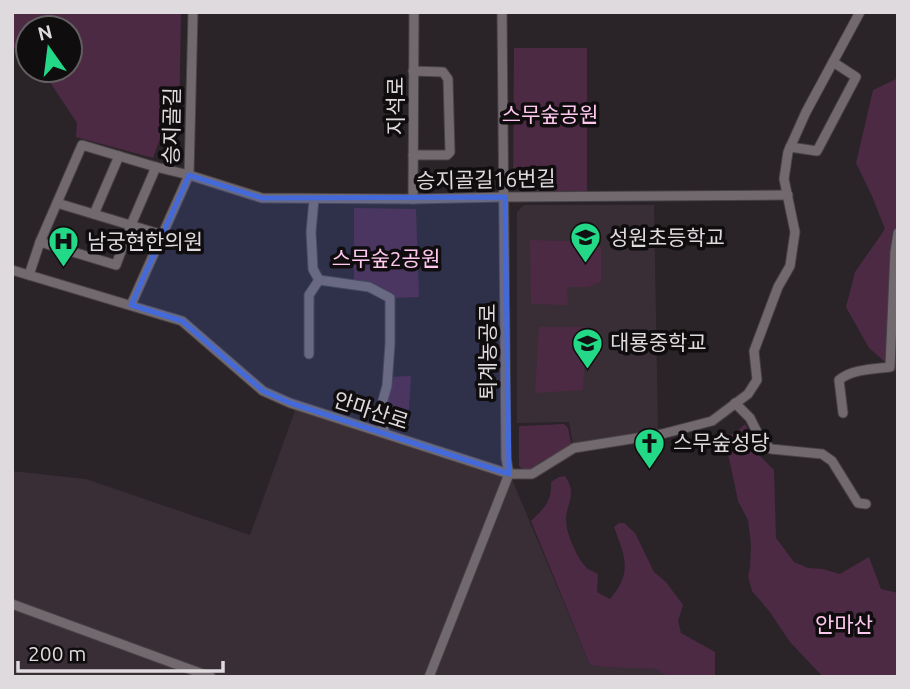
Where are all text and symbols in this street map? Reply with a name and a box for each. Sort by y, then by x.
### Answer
north arrow [14,14,84,84]
text: N [35,20,54,45]
street label: 지석로 [383,77,407,135]
street label: 승지골길 [158,87,184,165]
park label: 스무숲공원 [502,102,598,126]
street label: 승지골길16번길 [416,166,556,192]
school or university icon: 성원초등학교 [569,221,603,265]
hospital icon: 남궁현한의원 [47,225,81,269]
place label: 성원초등학교 [609,225,725,249]
place label: 남궁현한의원 [87,229,203,253]
park label: 스무숲2공원 [332,246,440,270]
street label: 퇴계농공로 [475,304,499,400]
school or university icon: 대룡중학교 [570,326,604,370]
place label: 대룡중학교 [610,330,707,354]
street label: 안마산로 [331,387,412,433]
church icon: 스무숲성당 [633,426,667,470]
place label: 스무숲성당 [673,430,770,454]
park label: 안마산 [815,612,873,636]
scale bar [18,630,222,674]
text: 200 m [28,641,86,665]

